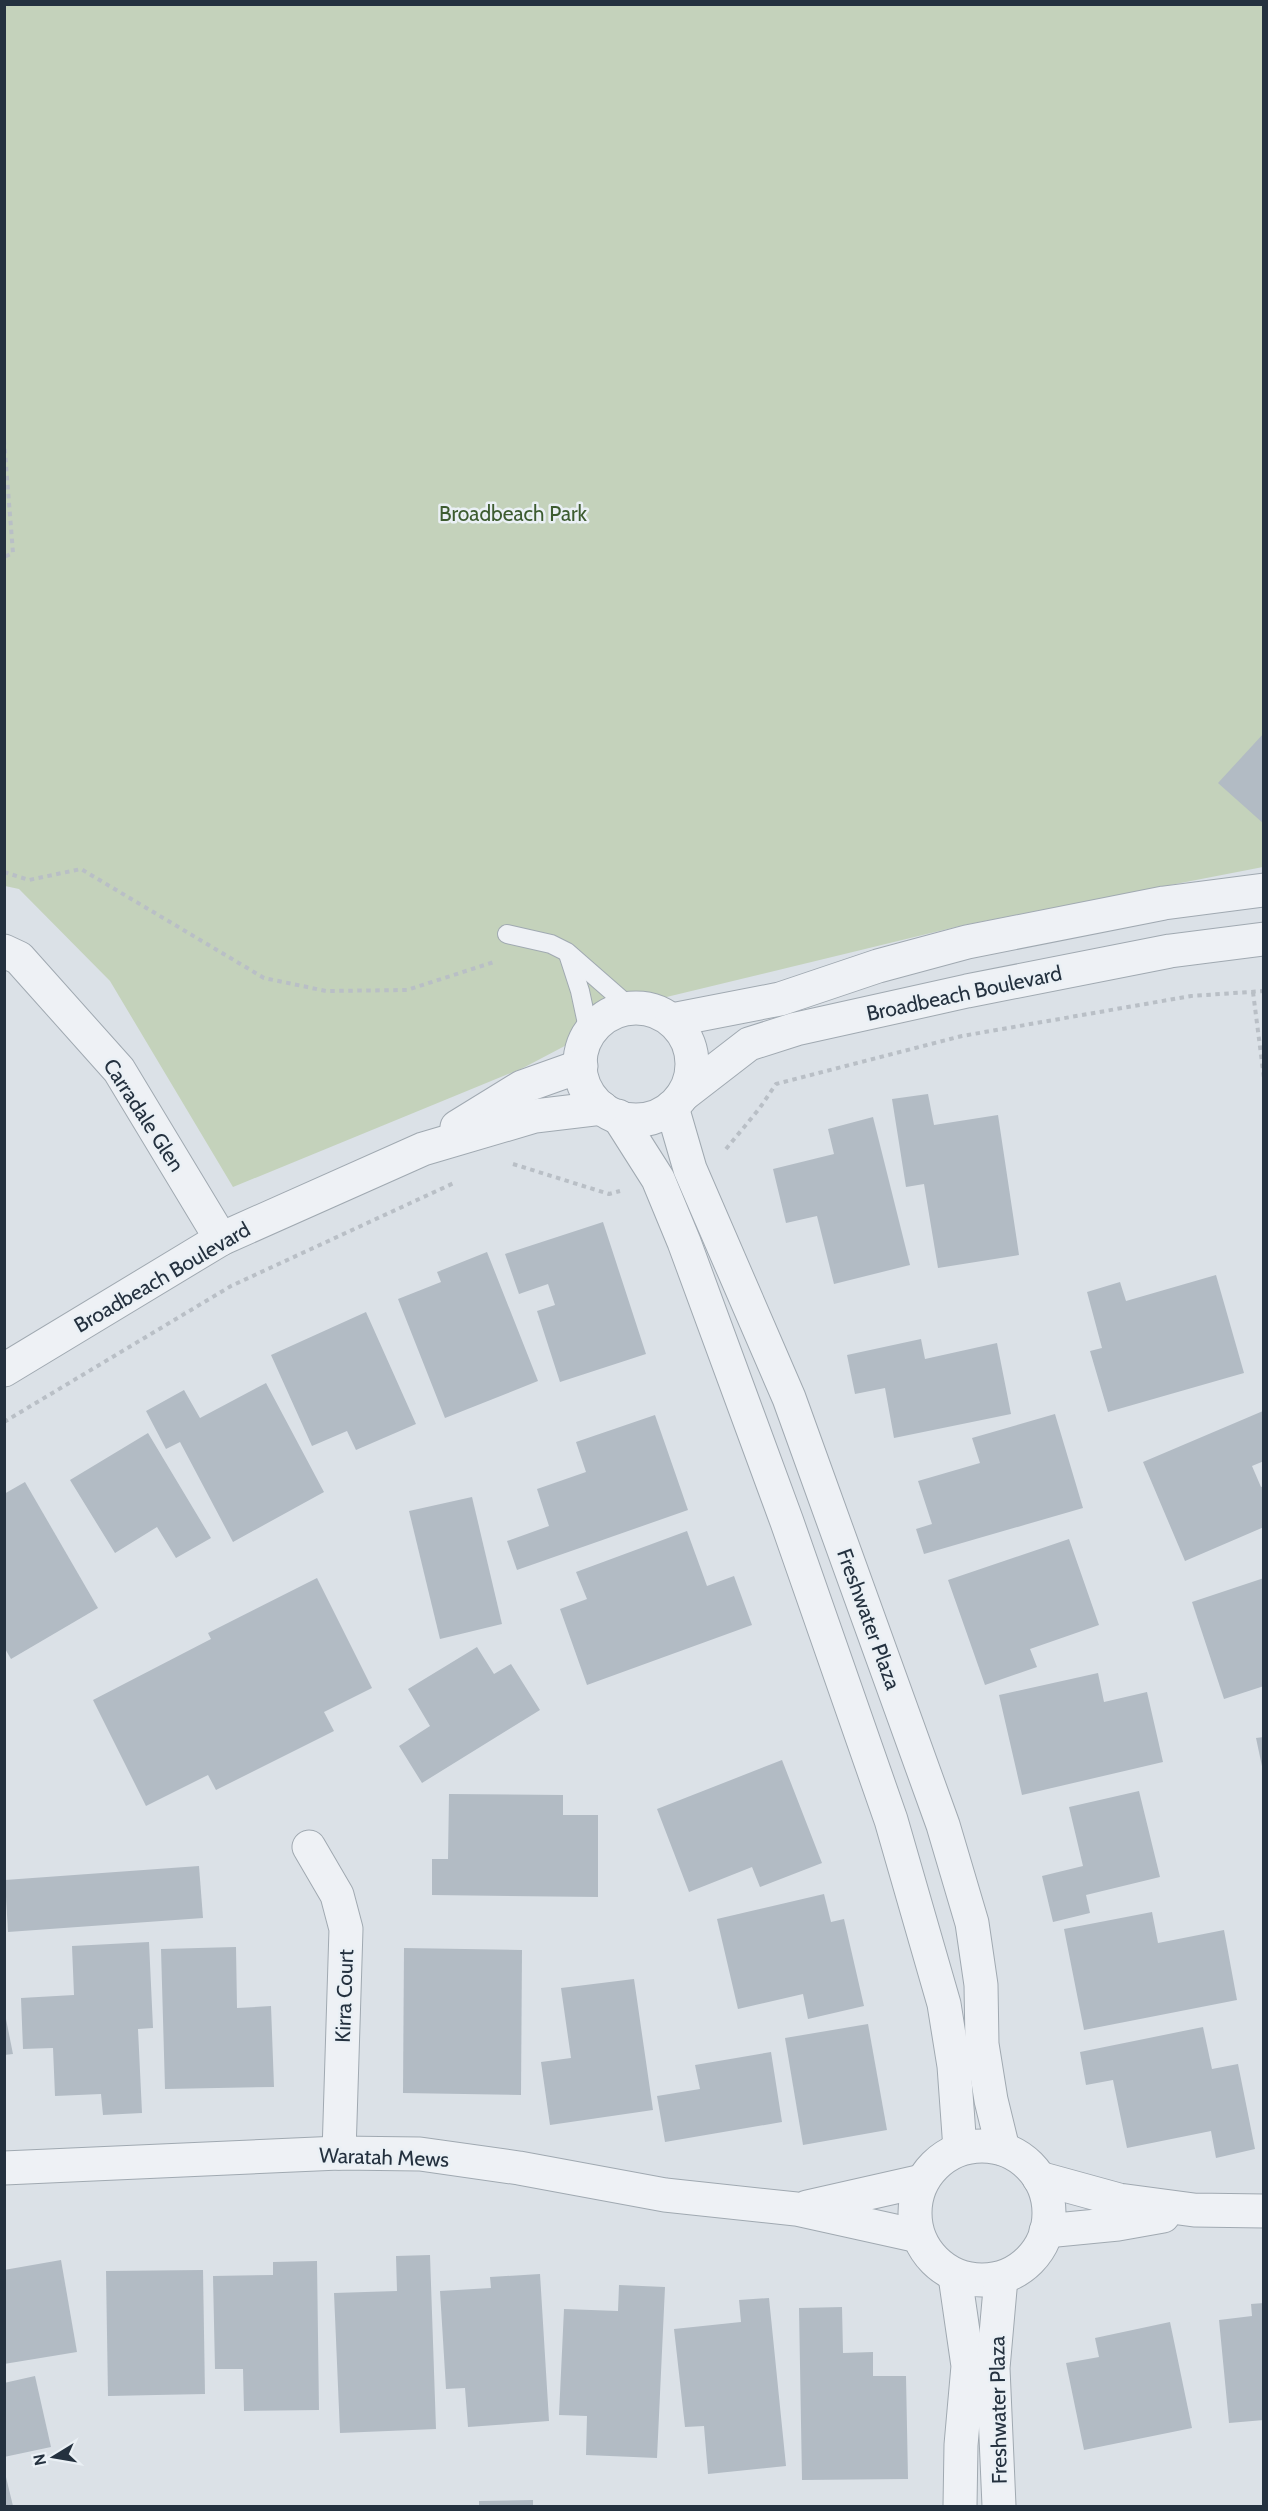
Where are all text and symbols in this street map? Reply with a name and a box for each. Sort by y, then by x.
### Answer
park label: Broadbeach Park [439,501,588,526]
street label: Broadbeach Boulevard [864,960,1064,1026]
street label: Carradale Glen [98,1054,190,1176]
street label: Broadbeach Boulevard [70,1216,254,1338]
street label: Freshwater Plaza [832,1545,906,1693]
street label: Kirra Court [330,1949,358,2043]
street label: Waratah Mews [319,2142,450,2172]
street label: Freshwater Plaza [984,2336,1012,2484]
north arrow [24,2427,84,2487]
text: N [29,2452,50,2467]

